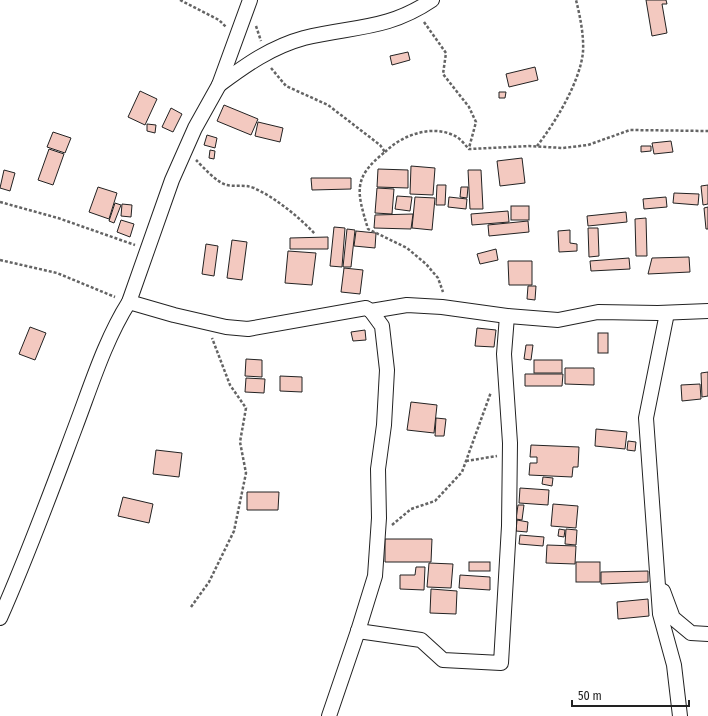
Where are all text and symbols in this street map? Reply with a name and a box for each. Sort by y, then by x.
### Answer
scale bar [572,682,689,708]
text: 50 m [578,689,602,703]

